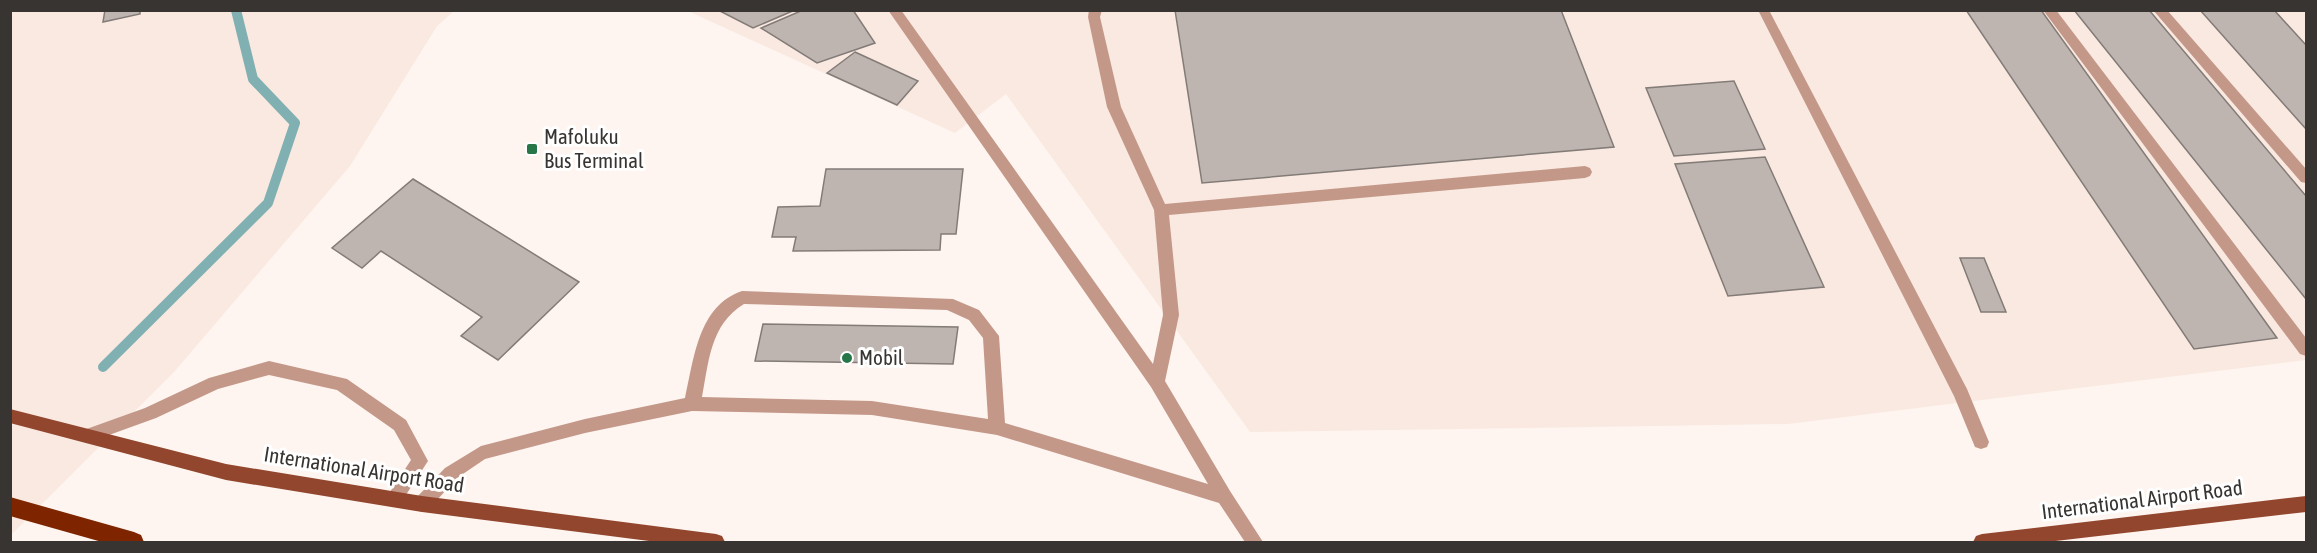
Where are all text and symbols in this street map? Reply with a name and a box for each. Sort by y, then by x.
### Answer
place label: Mafoluku Bus Terminal [544,124,644,172]
marker: Mafoluku Bus Terminal [525,142,539,156]
place label: Mobil [859,345,904,369]
marker: Mobil [840,351,854,365]
street label: International Airport Road [262,441,466,497]
street label: International Airport Road [2040,475,2244,523]

